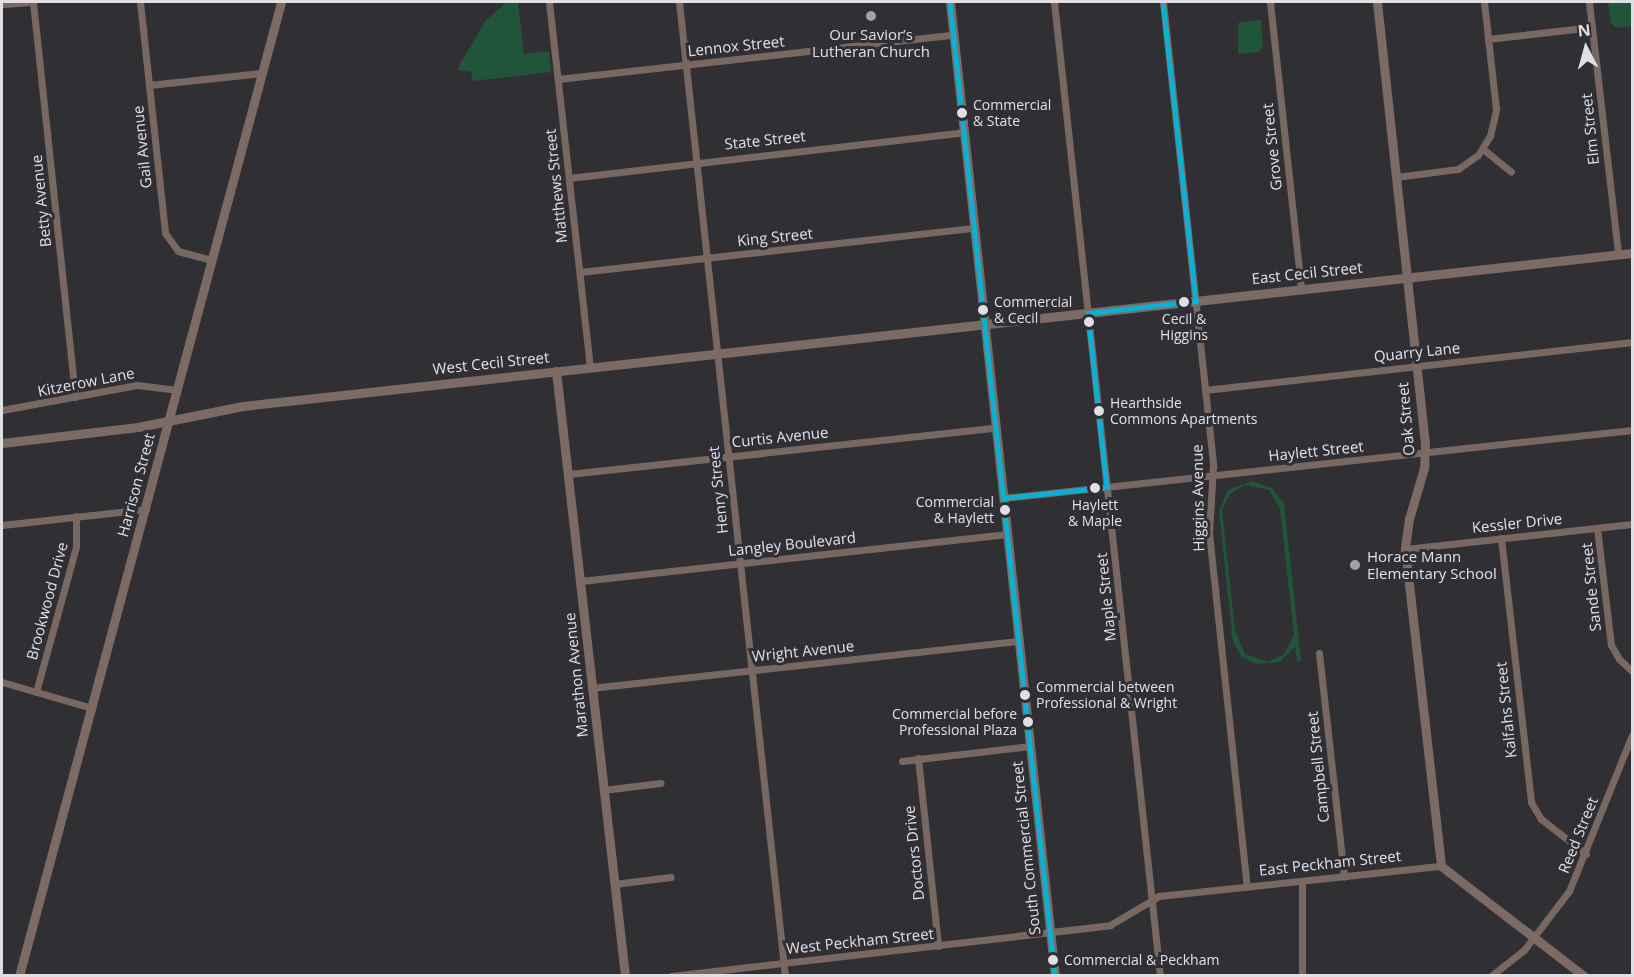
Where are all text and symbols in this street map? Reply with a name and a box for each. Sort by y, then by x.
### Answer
marker: Our Savior’s Lutheran Church [864,9,878,23]
north arrow [1556,18,1616,78]
text: N [1576,18,1592,42]
place label: Our Savior’s Lutheran Church [812,25,930,60]
street label: Lennox Street [687,32,785,60]
street label: Elm Street [1577,92,1603,166]
place label: Commercial & State [973,97,1051,130]
street label: Grove Street [1258,102,1286,192]
street label: Gail Avenue [129,105,155,189]
marker: Commercial & State [956,107,968,119]
street label: State Street [724,127,806,153]
street label: Matthews Street [541,128,571,244]
street label: Betty Avenue [27,154,55,248]
street label: King Street [736,224,814,250]
street label: East Cecil Street [1251,258,1363,288]
place label: Commercial & Cecil [994,294,1072,326]
marker: Cecil & Higgins [1178,296,1190,308]
marker: Commercial & Cecil [977,304,989,316]
place label: Cecil & Higgins [1160,311,1208,344]
unlabelled marker [1083,316,1095,328]
street label: Quarry Lane [1373,339,1461,365]
street label: West Cecil Street [432,348,550,378]
street label: Kitzerow Lane [36,364,136,400]
street label: Oak Street [1394,382,1418,456]
place label: Hearthside Commons Apartments [1110,395,1257,428]
marker: Hearthside Commons Apartments [1093,405,1105,417]
street label: Curtis Avenue [731,423,829,451]
street label: Harrison Street [114,431,158,539]
street label: Haylett Street [1268,437,1364,465]
street label: Higgins Avenue [1188,444,1208,552]
street label: Henry Street [704,445,732,535]
marker: Haylett & Maple [1089,482,1101,494]
place label: Commercial & Haylett [916,494,994,526]
place label: Haylett & Maple [1068,497,1122,530]
marker: Commercial & Haylett [999,504,1011,516]
street label: Kessler Drive [1471,509,1563,537]
street label: Langley Boulevard [727,528,857,560]
street label: Brookwood Drive [23,540,71,662]
street label: Sande Street [1577,542,1605,632]
place label: Horace Mann Elementary School [1367,547,1497,582]
street label: Maple Street [1092,552,1120,642]
marker: Horace Mann Elementary School [1348,558,1362,572]
street label: Marathon Avenue [561,612,591,738]
street label: Wright Avenue [751,637,855,665]
street label: Kalfahs Street [1492,661,1520,759]
place label: Commercial between Professional & Wright [1036,679,1177,712]
marker: Commercial between Professional & Wright [1019,689,1031,701]
place label: Commercial before Professional Plaza [892,706,1017,738]
street label: Campbell Street [1303,710,1333,824]
marker: Commercial before Professional Plaza [1022,716,1034,728]
street label: South Commercial Street [1008,760,1044,936]
street label: Reed Street [1554,794,1602,876]
street label: Doctors Drive [900,805,928,901]
street label: East Peckham Street [1258,847,1402,879]
street label: West Peckham Street [785,924,935,958]
place label: Commercial & Peckham [1064,952,1219,968]
marker: Commercial & Peckham [1047,954,1059,966]

